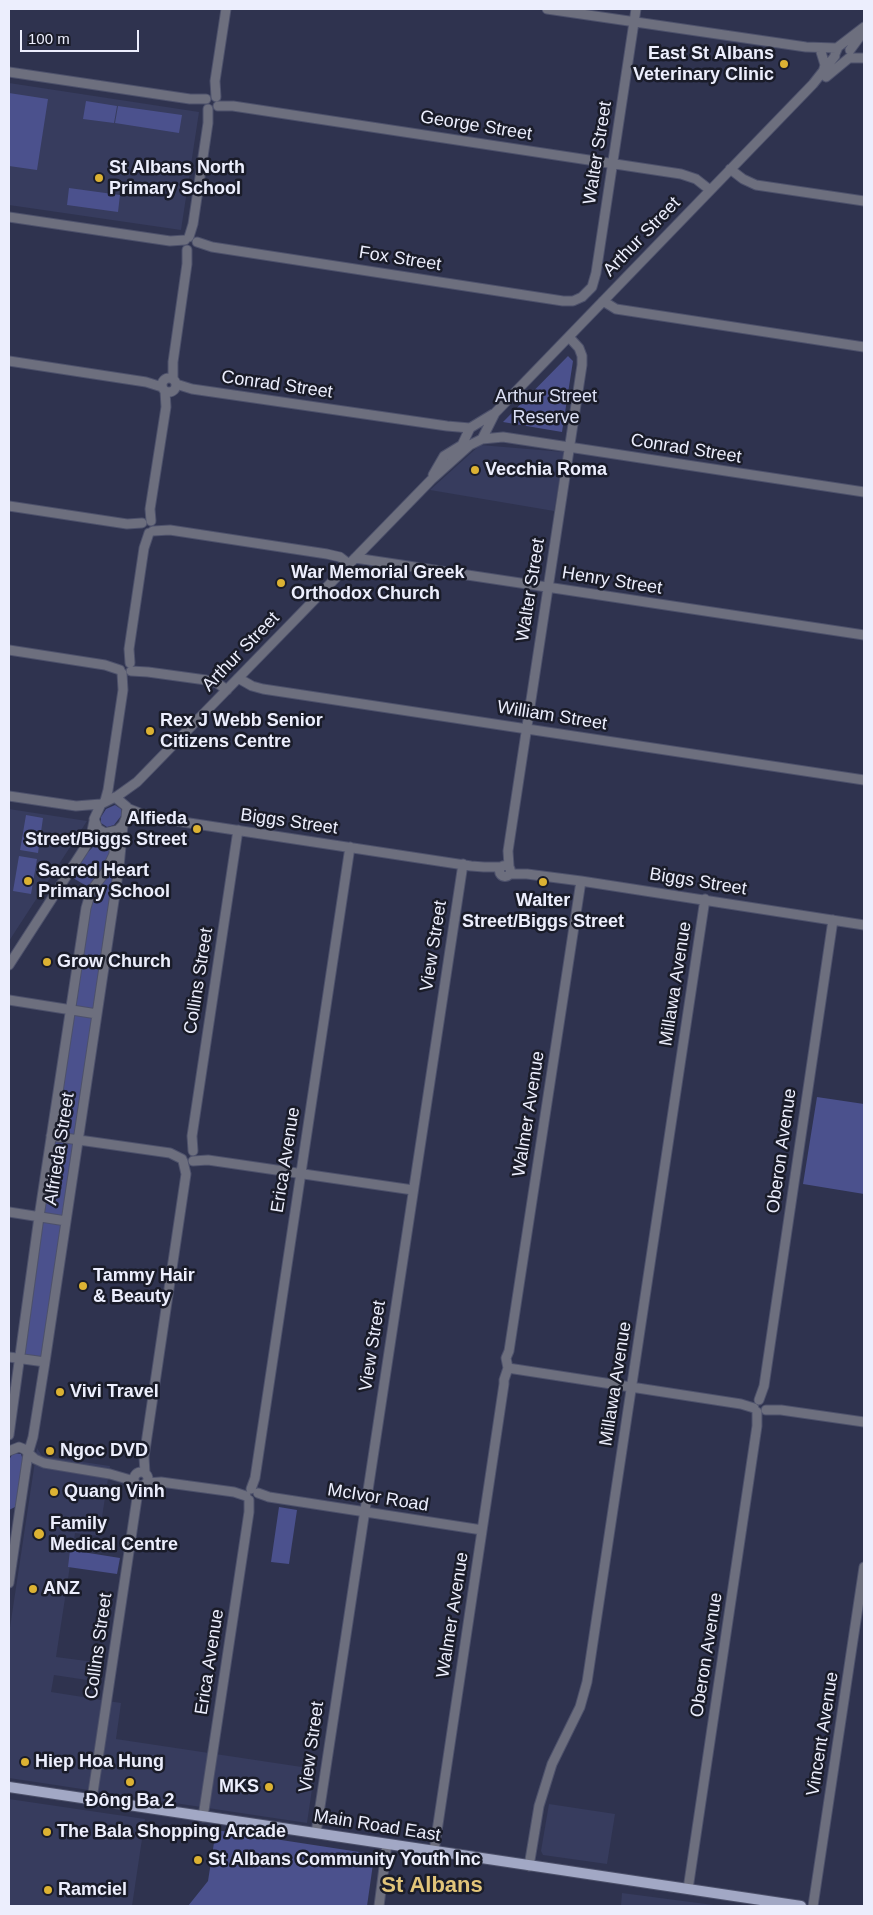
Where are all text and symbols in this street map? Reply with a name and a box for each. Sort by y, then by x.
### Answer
scale bar [22,20,141,52]
text: 100 m [28,30,70,47]
place label: East St Albans Veterinary Clinic [633,43,774,86]
marker: East St Albans Veterinary Clinic [778,58,790,70]
street label: Walter Street [579,100,617,206]
street label: George Street [418,106,534,146]
place label: St Albans North Primary School [109,157,245,200]
marker: St Albans North Primary School [93,172,105,184]
street label: Arthur Street [599,193,685,281]
street label: Fox Street [357,242,443,276]
street label: Conrad Street [220,367,334,403]
park label: Arthur Street Reserve [495,386,597,428]
street label: Conrad Street [629,430,743,468]
place label: Vecchia Roma [485,459,607,481]
marker: Vecchia Roma [469,464,481,476]
street label: Walter Street [512,537,550,643]
place label: War Memorial Greek Orthodox Church [291,562,464,604]
street label: Henry Street [560,562,664,600]
marker: War Memorial Greek Orthodox Church [275,577,287,589]
street label: Arthur Street [198,608,284,696]
street label: William Street [495,697,609,735]
place label: Rex J Webb Senior Citizens Centre [160,710,323,752]
marker: Rex J Webb Senior Citizens Centre [144,725,156,737]
street label: Biggs Street [239,804,339,840]
place label: Alfieda Street/Biggs Street [25,808,187,851]
marker: Alfieda Street/Biggs Street [191,823,203,835]
place label: Sacred Heart Primary School [38,860,170,902]
street label: Biggs Street [648,864,748,900]
marker: Sacred Heart Primary School [22,875,34,887]
marker: Walter Street/Biggs Street [537,876,549,888]
place label: Walter Street/Biggs Street [462,890,624,932]
street label: View Street [416,899,452,993]
street label: Millawa Avenue [655,920,697,1048]
street label: Collins Street [180,926,218,1036]
place label: Grow Church [57,951,171,973]
marker: Grow Church [41,956,53,968]
street label: Walmer Avenue [508,1050,550,1178]
street label: Oberon Avenue [763,1087,801,1215]
street label: Alfrieda Street [40,1091,80,1207]
street label: Erica Avenue [267,1106,305,1214]
place label: Tammy Hair & Beauty [93,1265,195,1308]
marker: Tammy Hair & Beauty [77,1280,89,1292]
street label: View Street [355,1299,391,1393]
street label: Millawa Avenue [595,1320,637,1448]
place label: Vivi Travel [70,1381,159,1403]
marker: Vivi Travel [54,1386,66,1398]
place label: Ngoc DVD [60,1440,148,1462]
marker: Ngoc DVD [44,1445,56,1457]
street label: McIvor Road [326,1479,430,1517]
place label: Quang Vinh [64,1481,165,1503]
marker: Quang Vinh [48,1486,60,1498]
place label: Family Medical Centre [50,1513,178,1556]
marker: Family Medical Centre [32,1527,46,1541]
street label: Walmer Avenue [432,1551,474,1679]
place label: ANZ [43,1578,80,1600]
marker: ANZ [27,1583,39,1595]
street label: Collins Street [81,1591,117,1701]
street label: Oberon Avenue [686,1591,728,1719]
street label: Erica Avenue [191,1608,229,1716]
street label: Vincent Avenue [803,1670,843,1798]
street label: View Street [295,1700,329,1794]
place label: Hiep Hoa Hung [35,1751,164,1773]
marker: Hiep Hoa Hung [19,1756,31,1768]
marker: Đông Ba 2 [124,1776,136,1788]
place label: MKS [219,1776,259,1798]
marker: MKS [263,1781,275,1793]
place label: Đông Ba 2 [85,1790,175,1812]
street label: Main Road East [312,1805,442,1847]
place label: The Bala Shopping Arcade [57,1821,286,1843]
marker: The Bala Shopping Arcade [41,1826,53,1838]
place label: St Albans Community Youth Inc [208,1849,481,1871]
marker: St Albans Community Youth Inc [192,1854,204,1866]
district label: St Albans [381,1873,483,1899]
place label: Ramciel [58,1879,127,1901]
marker: Ramciel [42,1884,54,1896]

